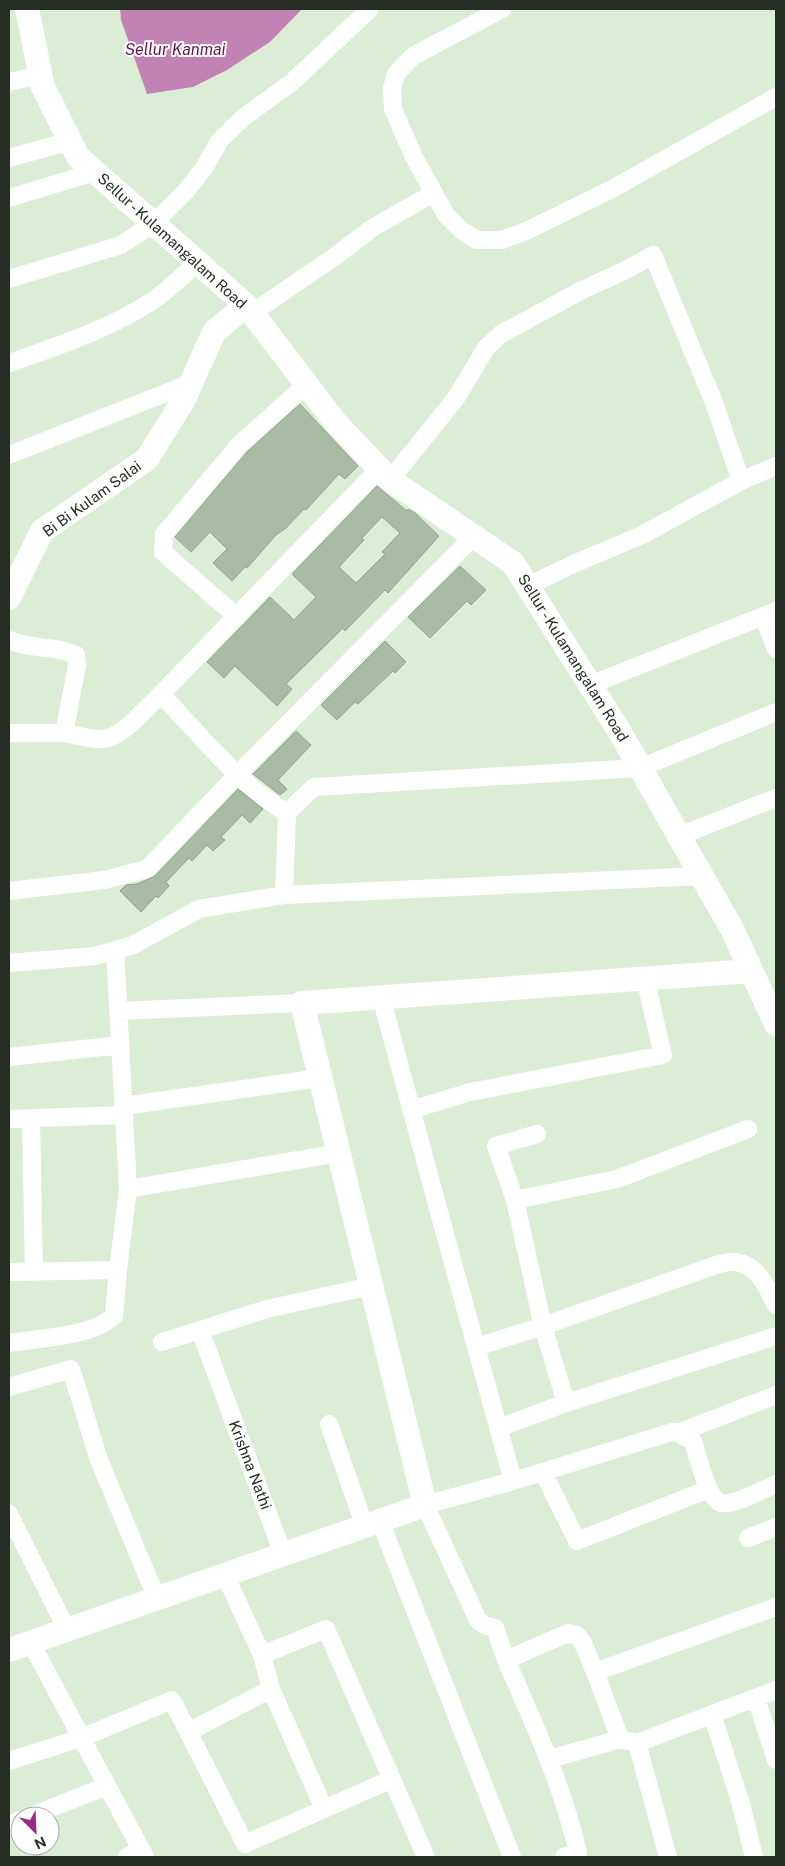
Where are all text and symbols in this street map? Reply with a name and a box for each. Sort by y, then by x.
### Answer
water label: Sellur Kanmai [125,40,225,59]
street label: Sellur - Kulamangalam Road [94,169,250,312]
street label: Bi Bi Kulam Salai [39,457,144,540]
street label: Sellur - Kulamangalam Road [515,571,632,745]
street label: Krishna Nathi [226,1418,275,1512]
north arrow [10,1806,60,1856]
text: N [32,1833,49,1852]

